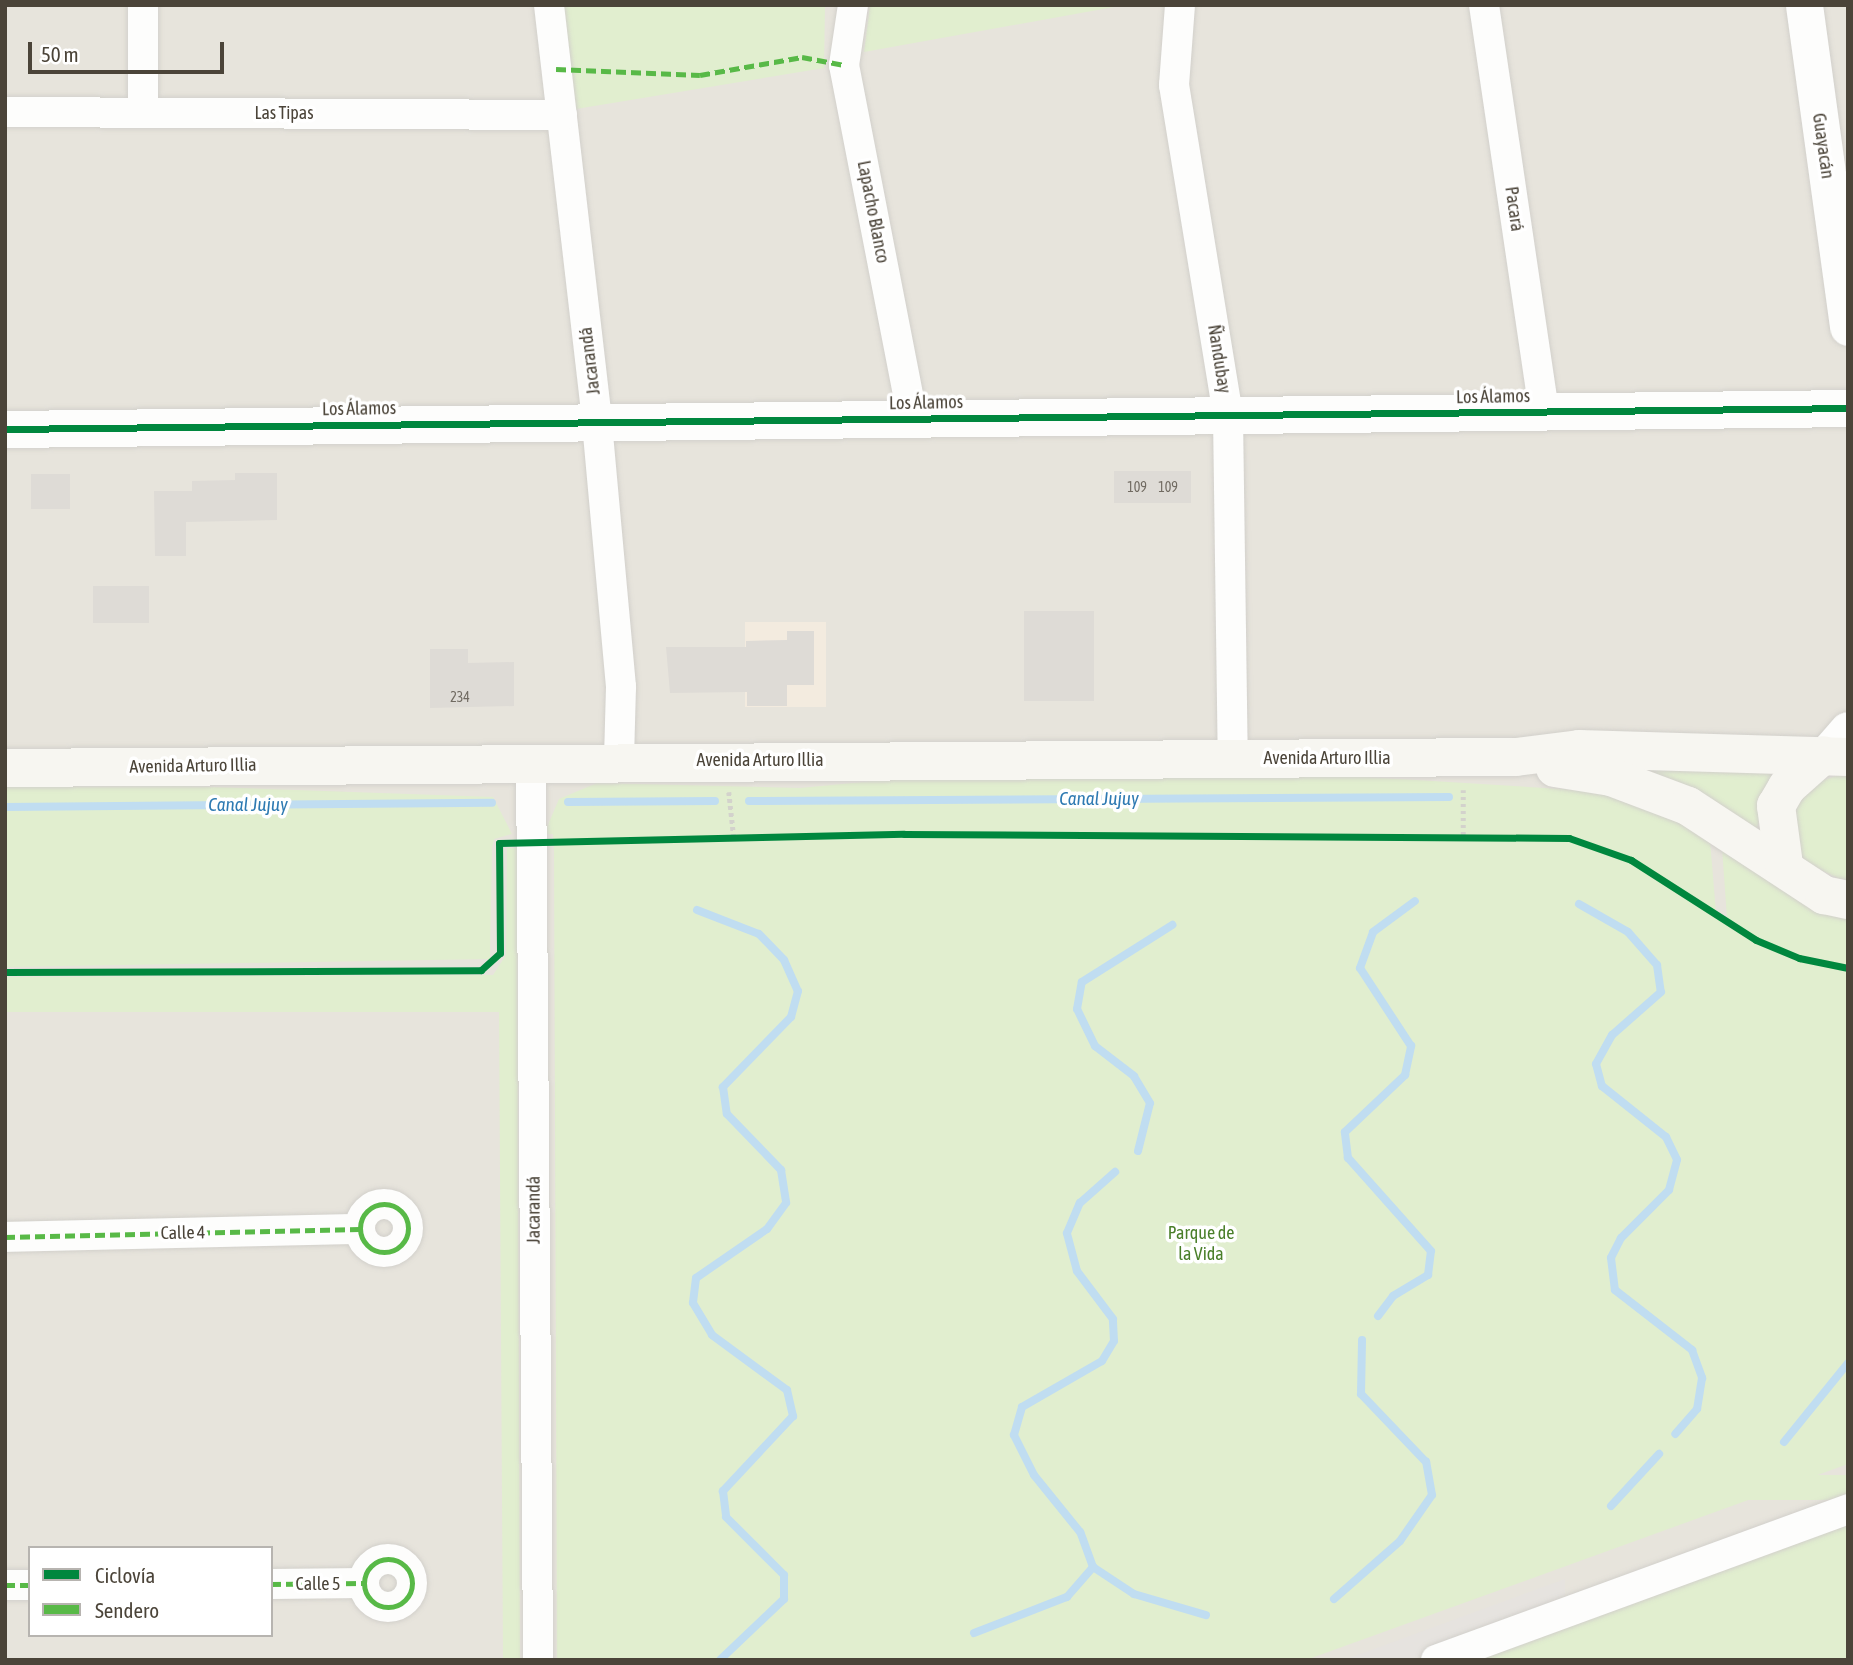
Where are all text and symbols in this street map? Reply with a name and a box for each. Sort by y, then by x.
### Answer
scale bar [32,28,228,72]
text: 50 m [41,42,79,66]
street label: Las Tipas [254,102,314,124]
street label: Guayacán [1808,112,1838,180]
street label: Lapacho Blanco [852,159,894,265]
street label: Pacará [1500,185,1528,233]
street label: Ñandubay [1203,323,1235,395]
street label: Jacarandá [575,326,605,396]
street label: Los Álamos [1456,386,1530,408]
street label: Los Álamos [889,392,963,414]
street label: Los Álamos [322,398,396,420]
house number: 109 [1127,479,1147,495]
house number: 109 [1158,479,1178,495]
house number: 234 [450,689,470,705]
street label: Avenida Arturo Illia [1263,747,1391,769]
street label: Avenida Arturo Illia [696,749,824,771]
street label: Avenida Arturo Illia [129,754,257,778]
water label: Canal Jujuy [1059,788,1139,810]
water label: Canal Jujuy [208,794,288,816]
street label: Jacarandá [523,1176,545,1244]
street label: Calle 4 [160,1222,206,1244]
park label: Parque de la Vida [1168,1223,1234,1266]
legend [28,1546,273,1637]
text: Ciclovía [95,1563,155,1587]
street label: Calle 5 [296,1573,340,1595]
text: Sendero [95,1598,159,1622]

